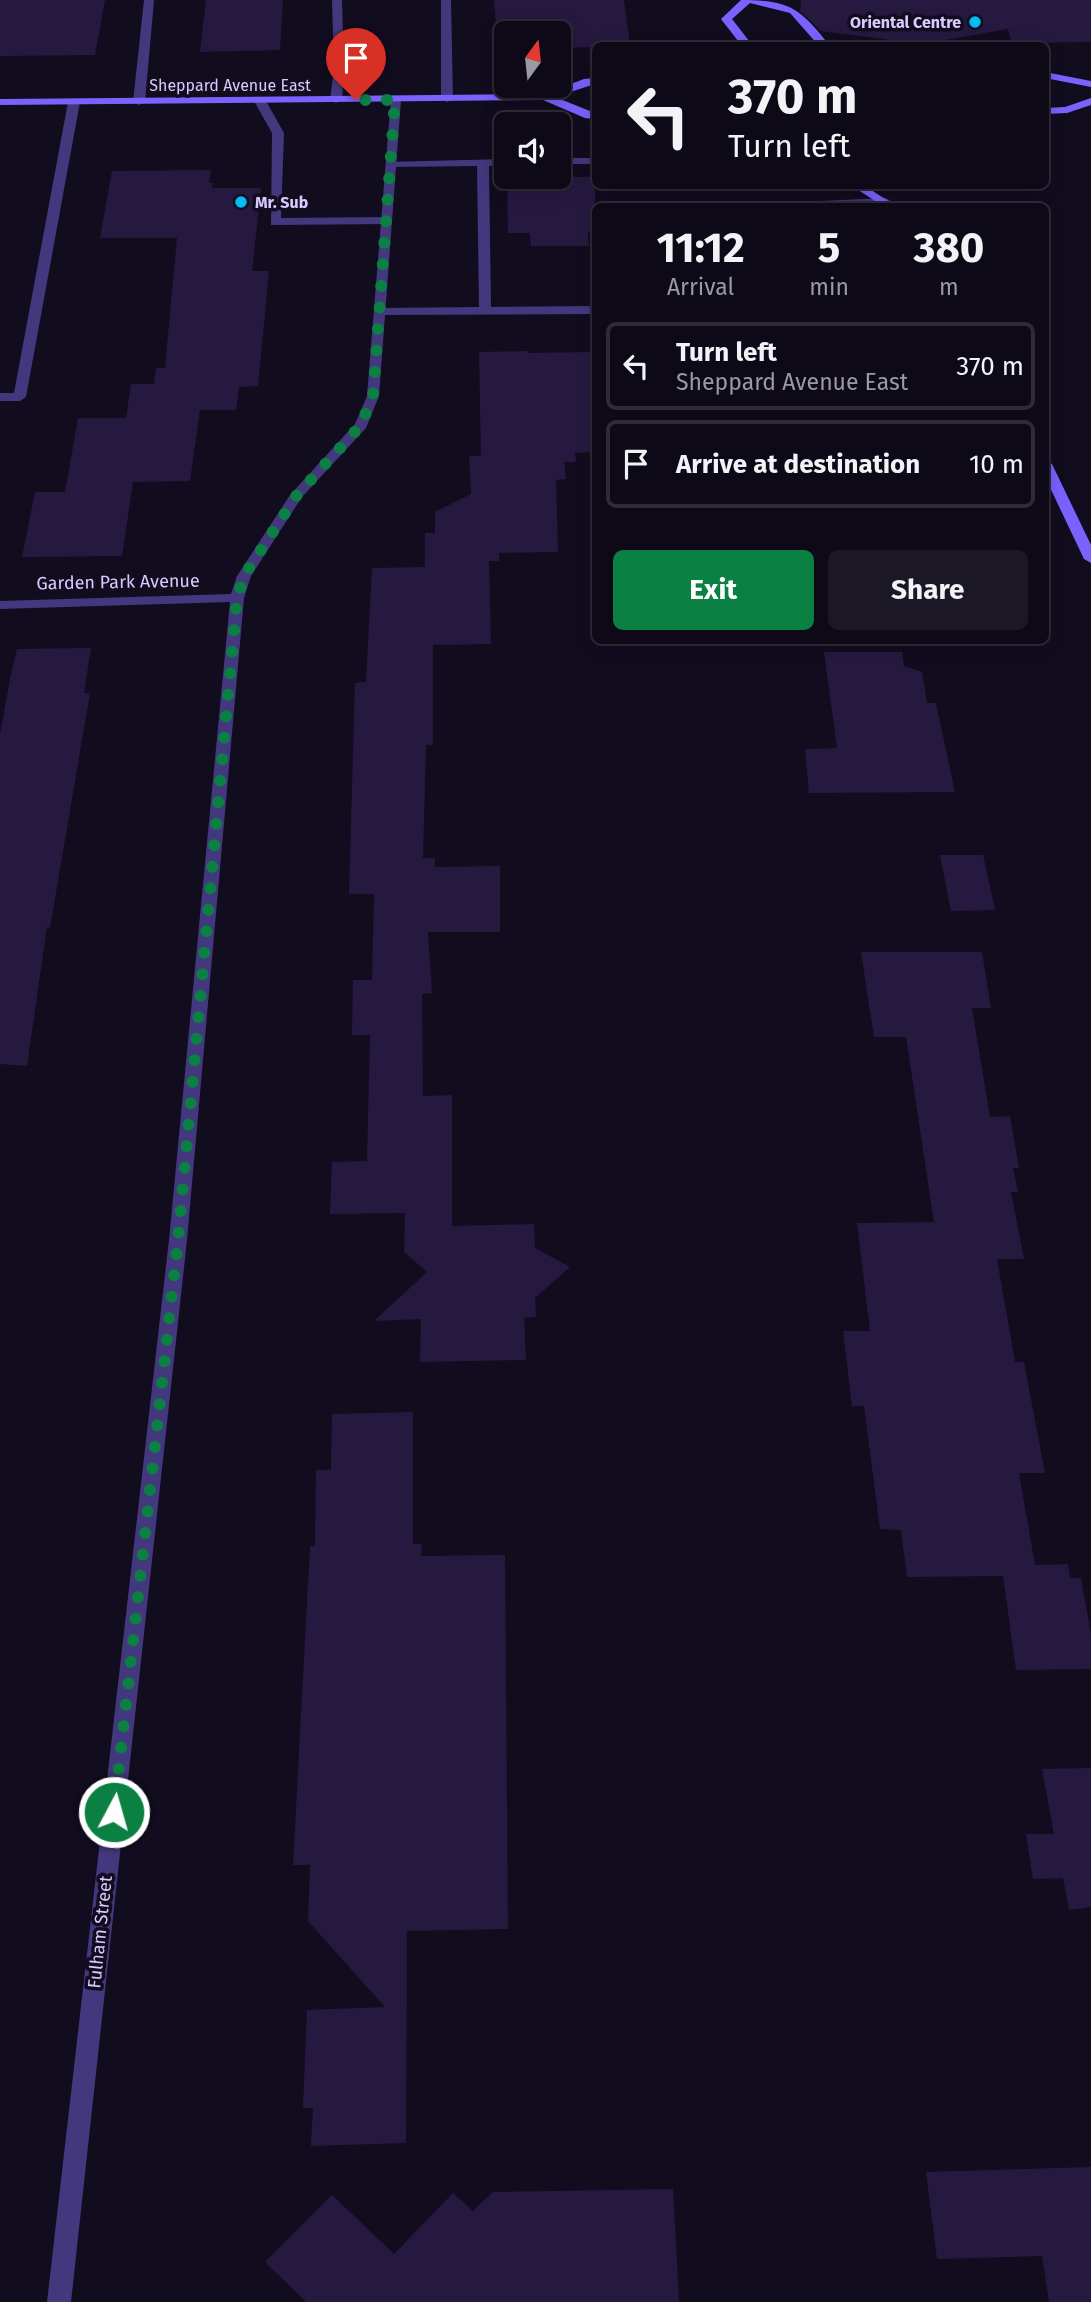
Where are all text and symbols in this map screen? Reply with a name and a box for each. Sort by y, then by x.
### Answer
place label: Oriental Centre [850,13,961,32]
marker: Oriental Centre [967,14,983,30]
north arrow [494,21,570,98]
map controls [494,21,571,189]
pin [326,28,386,100]
icon: arrive [337,39,375,77]
text: 370 m [728,67,857,126]
icon: left [613,70,704,161]
street label: Sheppard Avenue East [149,76,311,95]
button: sound [494,112,571,189]
text: Turn left [728,127,850,165]
place label: Mr. Sub [255,193,308,212]
marker: Mr. Sub [233,194,249,210]
text: 11:12 [657,223,745,273]
text: 5 [818,223,840,273]
text: 380 [914,223,984,273]
text: Arrival [667,273,734,301]
text: min [809,273,849,301]
text: m [939,273,959,301]
text: Turn left [676,337,777,368]
icon: left [617,347,655,385]
text: 370 m [956,351,1024,382]
text: Sheppard Avenue East [676,368,908,396]
icon: arrive [617,445,655,483]
text: Arrive at destination [676,449,920,480]
text: 10 m [969,449,1024,480]
button: Exit [613,550,814,630]
button: Share [828,550,1028,630]
street label: Garden Park Avenue [36,570,200,594]
position arrow [77,1775,151,1849]
street label: Fulham Street [83,1874,117,1989]

